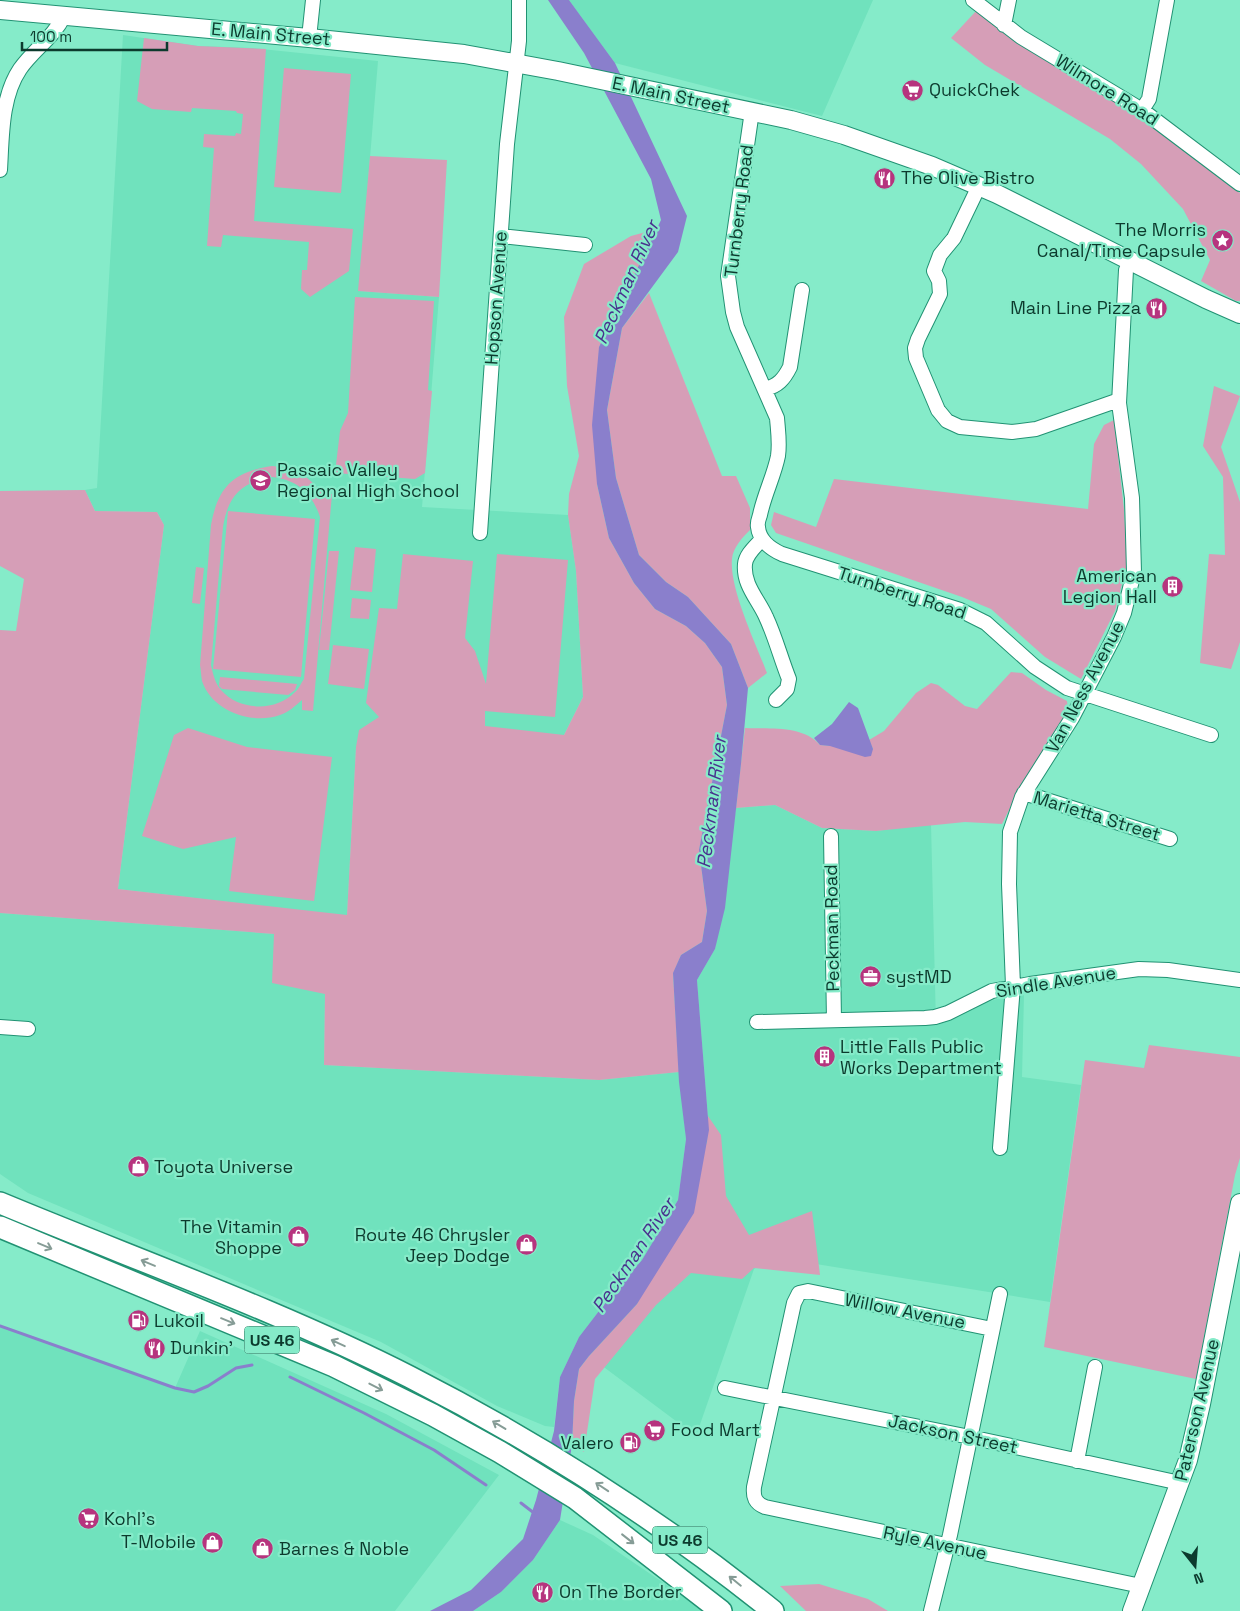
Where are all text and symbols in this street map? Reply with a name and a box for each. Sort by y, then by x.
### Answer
street label: E. Main Street [210,17,332,50]
scale bar [22,20,168,52]
text: 100 m [30,27,72,46]
street label: Wilmore Road [1052,49,1163,130]
street label: E. Main Street [610,71,732,118]
supermarket icon: QuickChek [901,78,925,102]
place label: QuickChek [929,78,1020,101]
street label: Turnberry Road [719,143,758,279]
restaurant icon: The Olive Bistro [873,166,897,190]
place label: The Olive Bistro [901,166,1035,189]
water label: Peckman River [588,215,666,348]
place label: The Morris Canal/Time Capsule [1037,218,1206,262]
place icon: The Morris Canal/Time Capsule [1210,228,1234,252]
street label: Hopson Avenue [479,230,512,366]
place label: Main Line Pizza [1010,296,1141,319]
restaurant icon: Main Line Pizza [1145,296,1169,320]
place label: Passaic Valley Regional High School [277,458,459,502]
school or university icon: Passaic Valley Regional High School [249,468,273,492]
street label: Turnberry Road [835,561,969,624]
place label: American Legion Hall [1063,564,1157,608]
building icon: American Legion Hall [1161,574,1185,598]
street label: Van Ness Avenue [1040,617,1129,757]
water label: Peckman River [691,733,732,869]
street label: Marietta Street [1031,785,1164,846]
street label: Peckman Road [819,864,844,992]
street label: Sindle Avenue [994,961,1118,1002]
office icon: systMD [858,965,882,989]
place label: systMD [886,965,952,988]
place label: Little Falls Public Works Department [840,1035,1002,1079]
building icon: Little Falls Public Works Department [812,1045,836,1069]
shop icon: Toyota Universe [126,1155,150,1179]
place label: Toyota Universe [154,1155,293,1178]
water label: Peckman River [586,1192,682,1317]
place label: The Vitamin Shoppe [180,1215,282,1259]
place label: Route 46 Chrysler Jeep Dodge [355,1223,510,1267]
shop icon: The Vitamin Shoppe [286,1225,310,1249]
shop icon: Route 46 Chrysler Jeep Dodge [514,1233,538,1257]
one-way arrow [37,1242,52,1252]
one-way arrow [141,1258,156,1268]
street label: Willow Avenue [843,1288,967,1333]
fuel station icon: Lukoil [126,1309,150,1333]
place label: Lukoil [154,1309,204,1332]
one-way arrow [220,1318,235,1327]
road number: US 46 [244,1326,300,1354]
restaurant icon: Dunkin' [142,1336,166,1360]
place label: Dunkin' [170,1336,233,1359]
street label: Paterson Avenue [1169,1337,1224,1483]
one-way arrow [331,1338,346,1348]
one-way arrow [369,1382,384,1392]
street label: Jackson Street [886,1409,1020,1458]
supermarket icon: Food Mart [643,1418,667,1442]
place label: Food Mart [671,1418,760,1441]
one-way arrow [492,1419,506,1429]
place label: Valero [560,1431,614,1454]
fuel station icon: Valero [618,1431,642,1455]
one-way arrow [595,1482,609,1493]
supermarket icon: Kohl's [76,1507,100,1531]
place label: Kohl's [104,1507,155,1530]
street label: Ryle Avenue [881,1520,989,1565]
road number: US 46 [652,1526,708,1554]
place label: T-Mobile [121,1530,196,1553]
shop icon: T-Mobile [200,1530,224,1554]
one-way arrow [621,1533,634,1544]
shop icon: Barnes & Noble [251,1537,275,1561]
place label: Barnes & Noble [279,1537,409,1560]
north arrow [1170,1541,1220,1591]
text: N [1192,1568,1206,1588]
one-way arrow [729,1575,742,1586]
restaurant icon: On The Border [531,1580,555,1604]
place label: On The Border [559,1580,682,1603]

